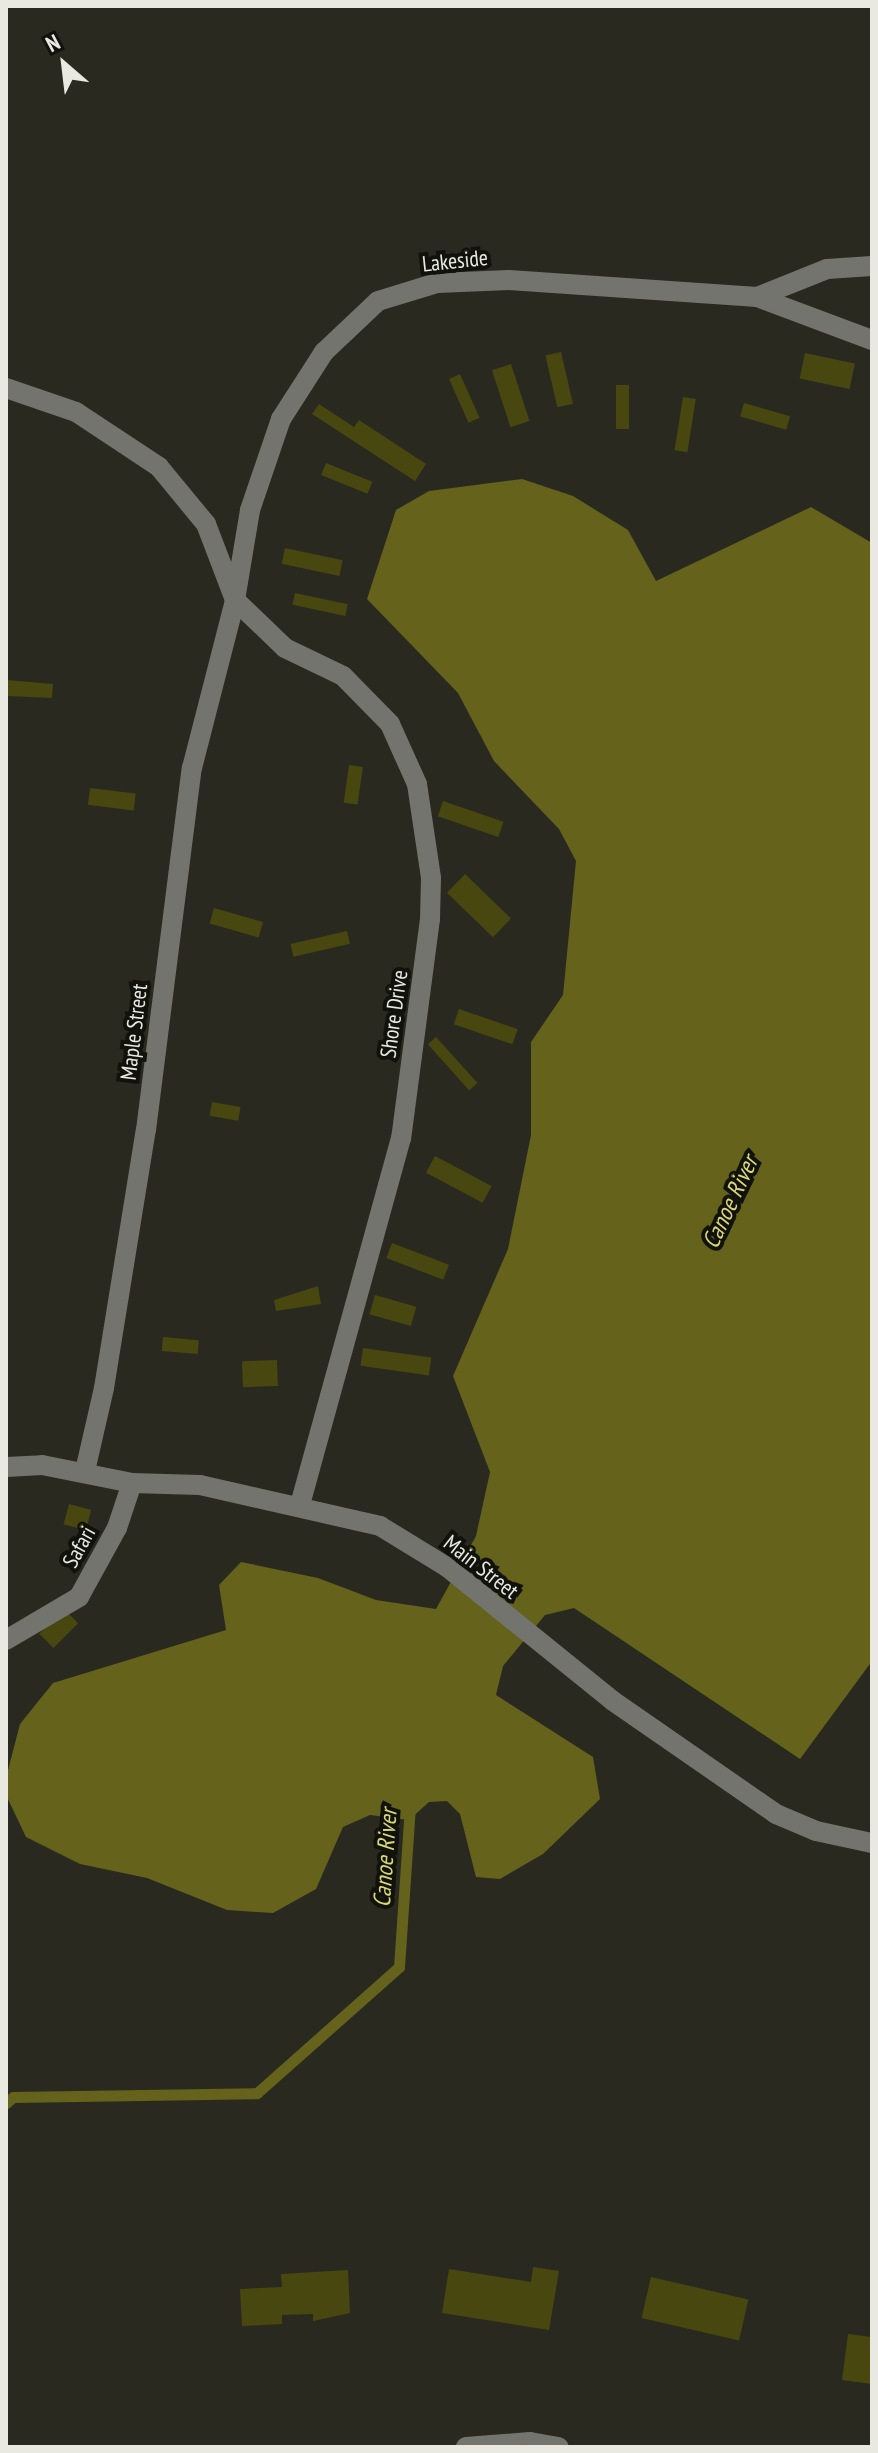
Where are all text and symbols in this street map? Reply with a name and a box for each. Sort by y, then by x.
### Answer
north arrow [24,24,104,104]
text: N [41,28,65,58]
street label: Lakeside [421,244,489,278]
street label: Shore Drive [375,968,413,1060]
street label: Maple Street [115,982,153,1082]
water label: Canoe River [696,1151,764,1253]
street label: Safari [57,1522,101,1572]
street label: Main Street [438,1530,524,1604]
water label: Canoe River [367,1808,403,1908]

